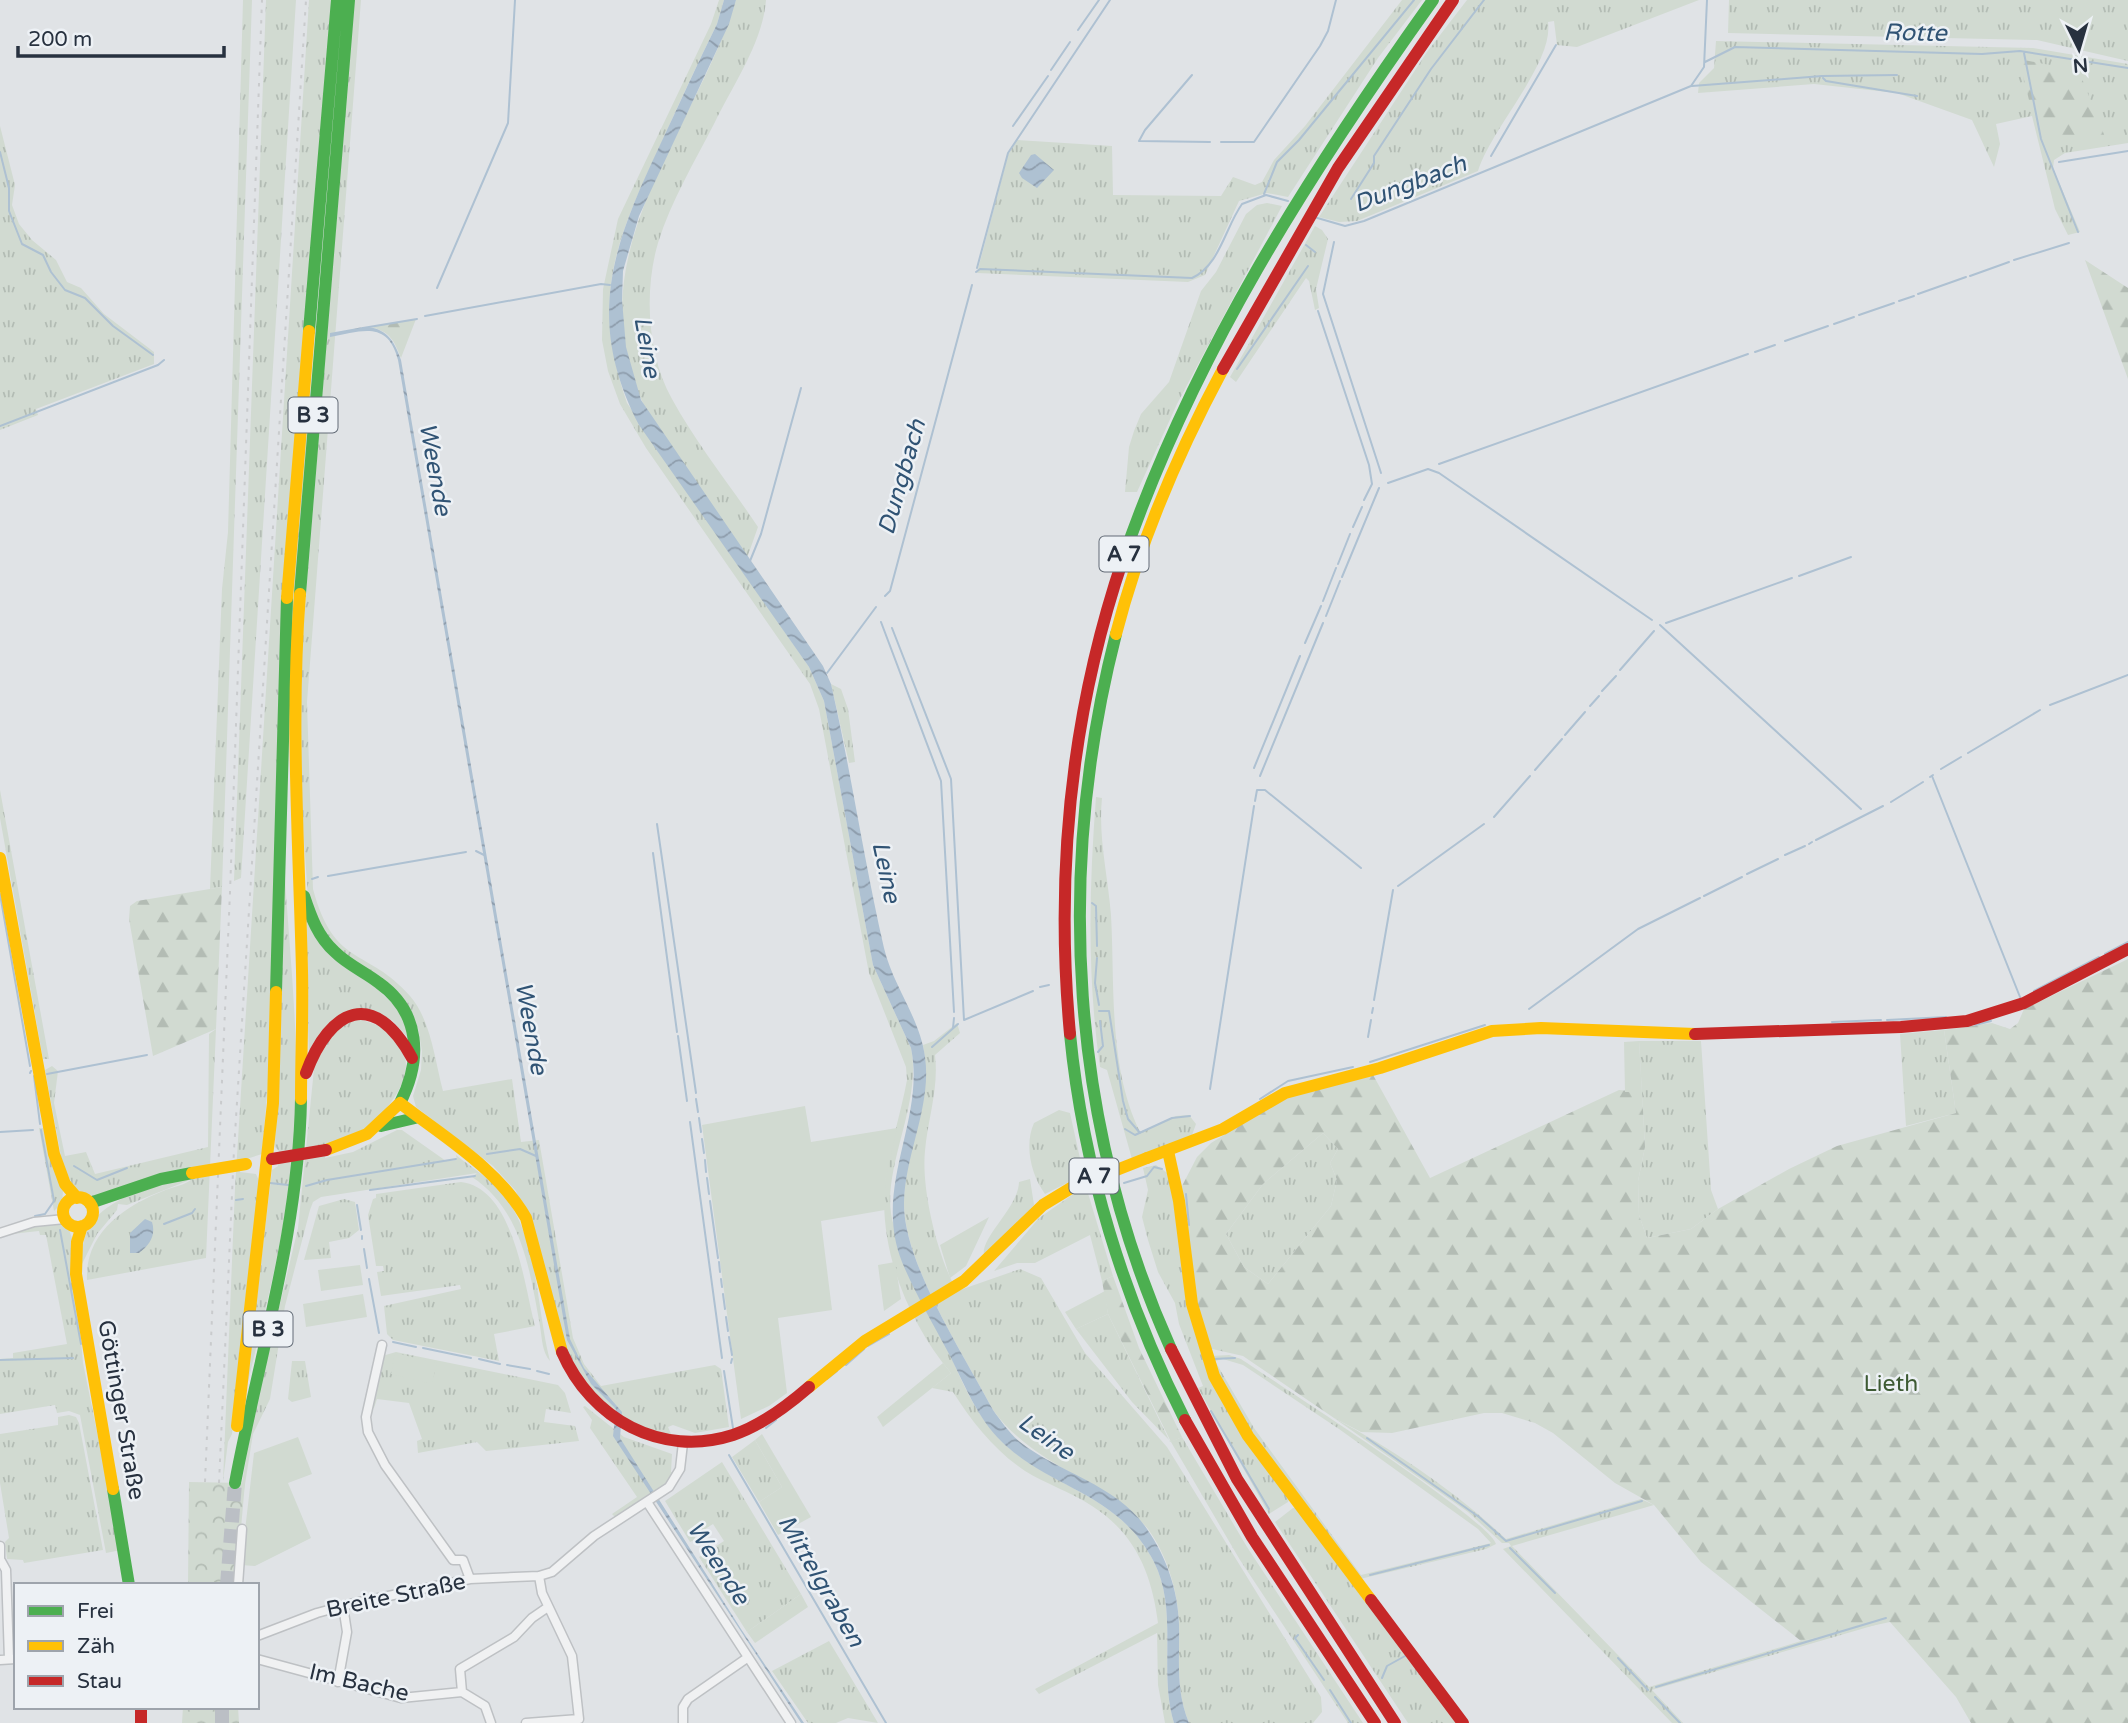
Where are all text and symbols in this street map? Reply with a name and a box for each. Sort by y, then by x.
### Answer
scale bar [18,14,224,58]
north arrow [2044,14,2114,84]
water label: Rotte [1883,18,1948,48]
text: 200 m [28,27,92,52]
text: N [2072,53,2089,77]
water label: Dungbach [1350,149,1472,219]
water label: Leine [627,314,667,381]
road number: B 3 [288,398,338,432]
water label: Dungbach [872,415,933,538]
water label: Weende [413,420,458,519]
road number: A 7 [1100,536,1148,572]
water label: Leine [865,839,907,907]
water label: Weende [509,979,554,1078]
road number: A 7 [1070,1158,1118,1194]
road number: B 3 [244,1312,292,1346]
street label: Göttinger Straße [91,1318,151,1502]
park label: Lieth [1864,1370,1918,1398]
water label: Leine [1012,1407,1081,1467]
water label: Mittelgraben [771,1510,871,1653]
water label: Weende [680,1516,756,1611]
street label: Breite Straße [324,1568,468,1624]
legend [14,1583,259,1709]
text: Frei [77,1599,114,1624]
text: Zäh [77,1634,115,1659]
street label: Im Bache [306,1658,412,1708]
text: Stau [77,1669,122,1694]

